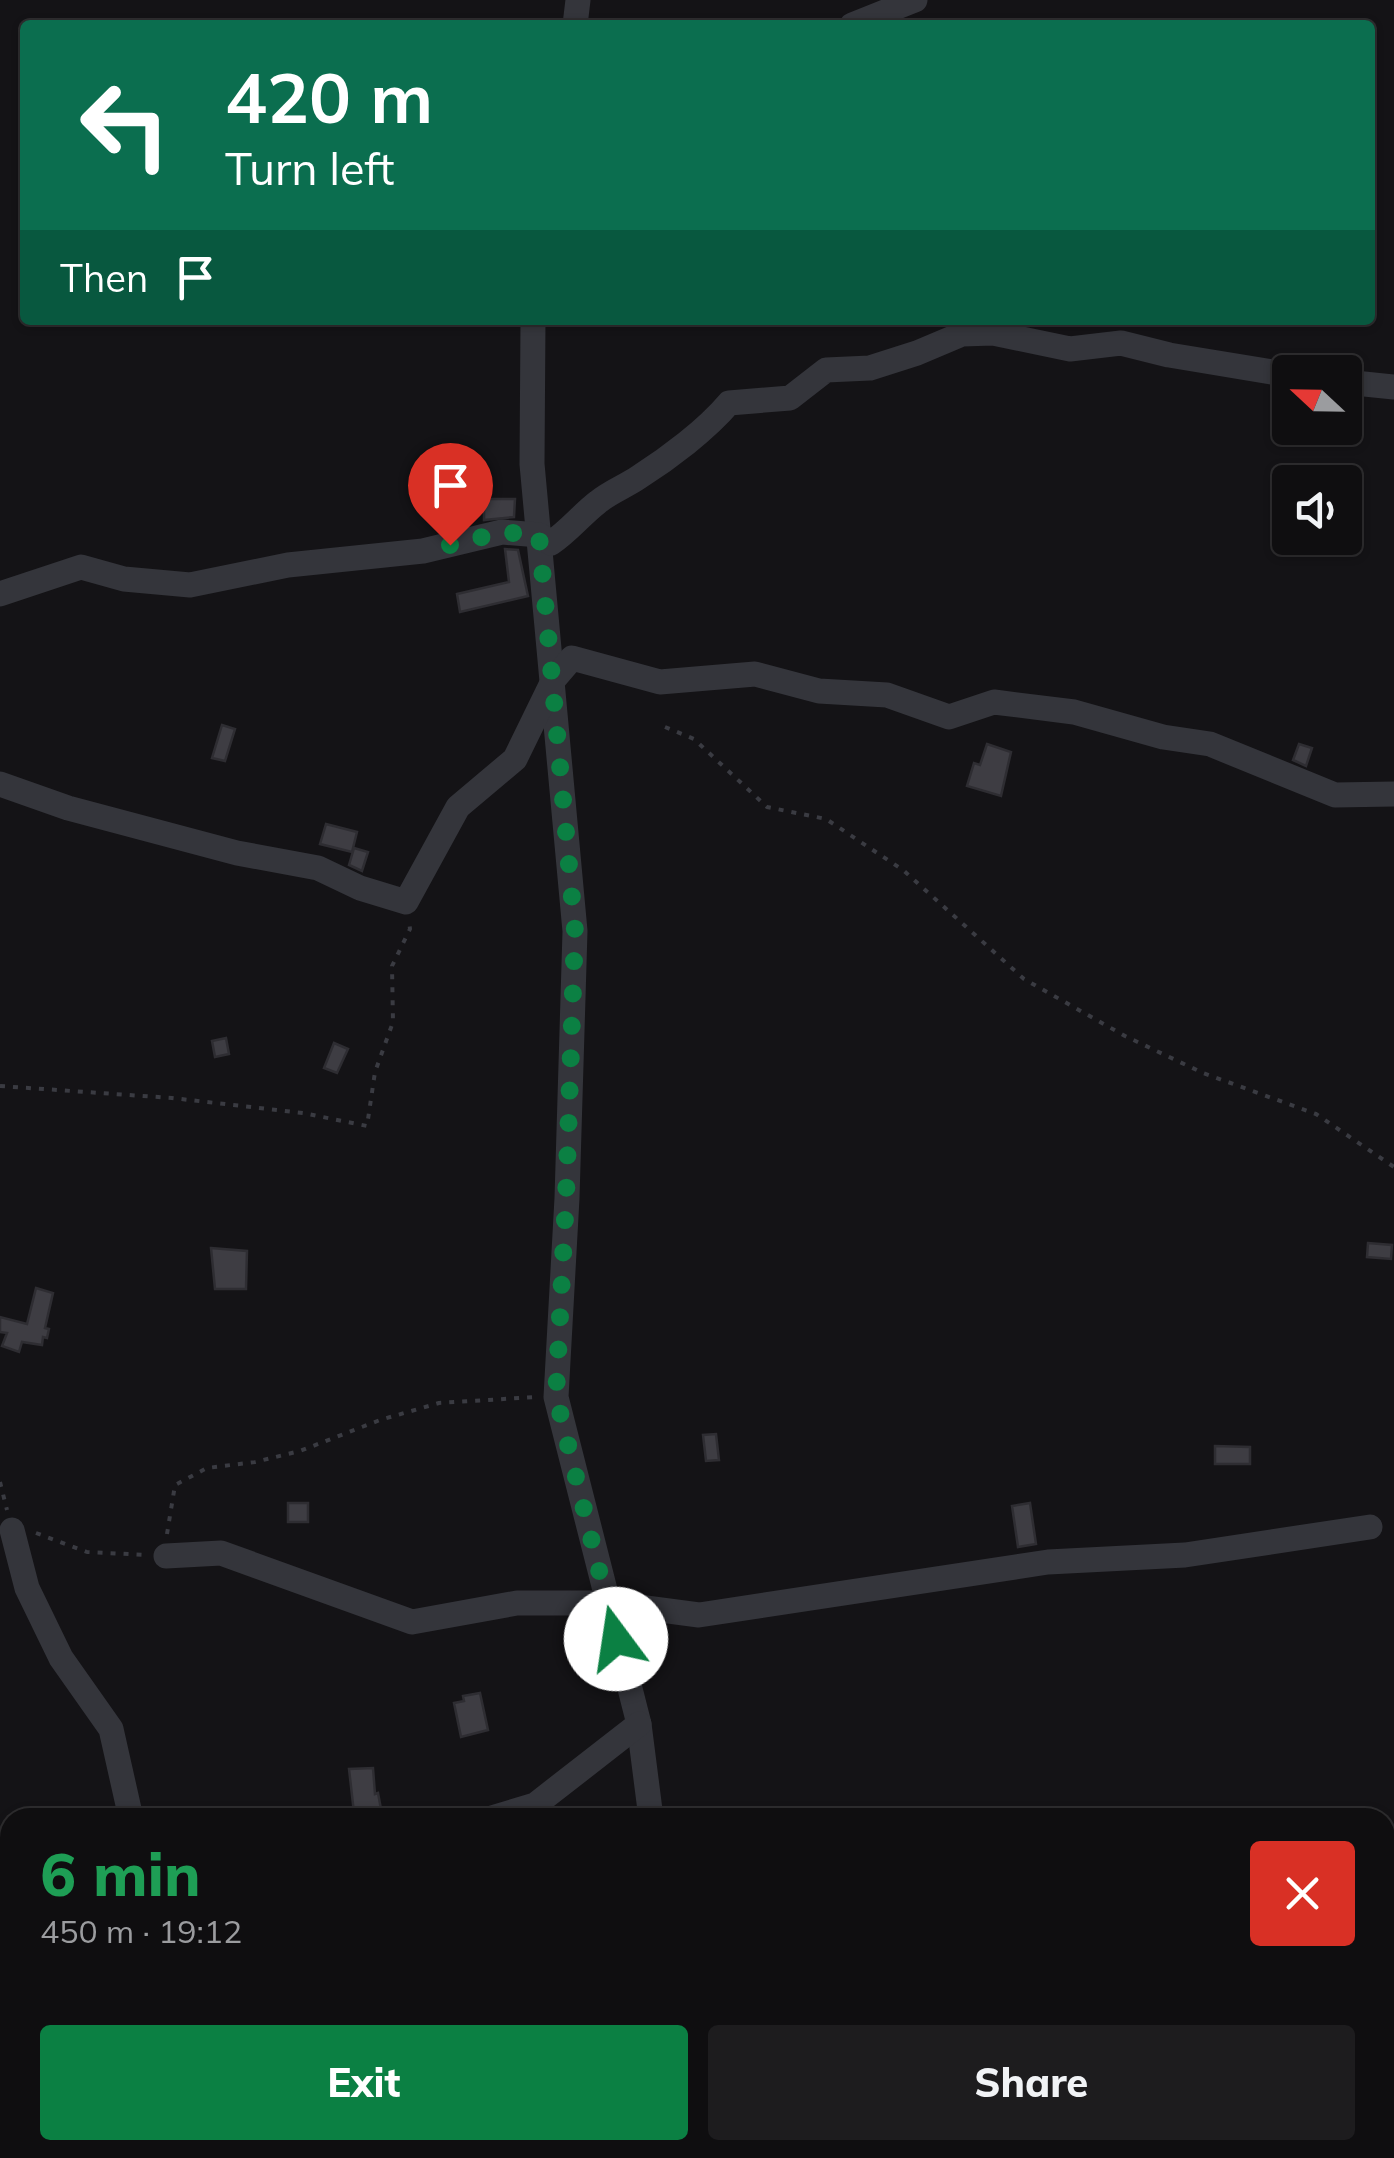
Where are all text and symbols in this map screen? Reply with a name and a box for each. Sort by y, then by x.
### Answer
text: 420 m [225,53,433,141]
icon: left [60,60,190,190]
text: Turn left [225,140,394,196]
icon: arrive [168,250,223,305]
text: Then [60,254,148,302]
north arrow [1272,355,1362,445]
map controls [1272,355,1362,555]
pin [408,443,493,546]
icon: arrive [423,458,478,513]
button: sound [1272,465,1362,555]
position arrow [564,1587,668,1691]
text: 6 min [40,1836,201,1911]
button: close [1250,1841,1355,1946]
text: 450 m · 19:12 [40,1911,242,1951]
button: Exit [40,2025,688,2140]
button: Share [708,2025,1355,2140]

